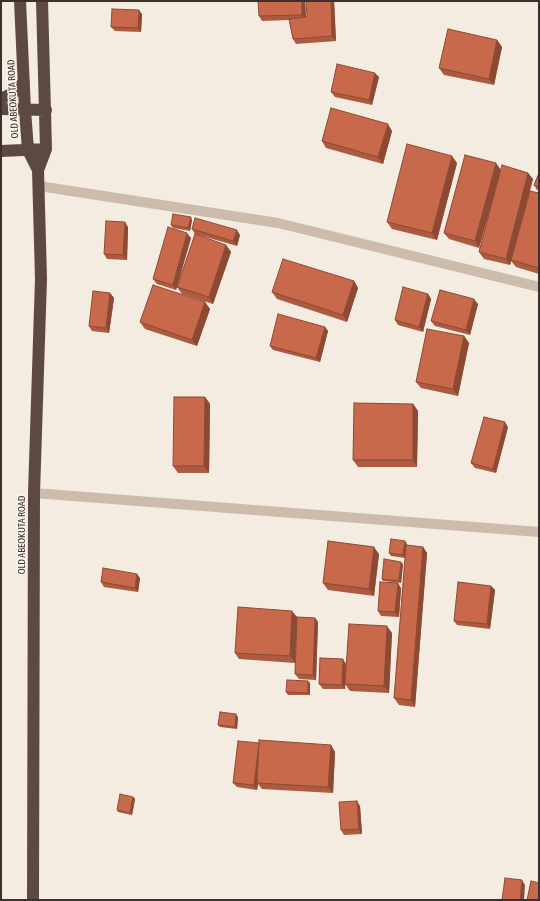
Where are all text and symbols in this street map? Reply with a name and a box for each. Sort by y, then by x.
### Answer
street label: OLD ABEOKUTA ROAD [5,59,21,139]
street label: OLD ABEOKUTA ROAD [16,496,28,574]

